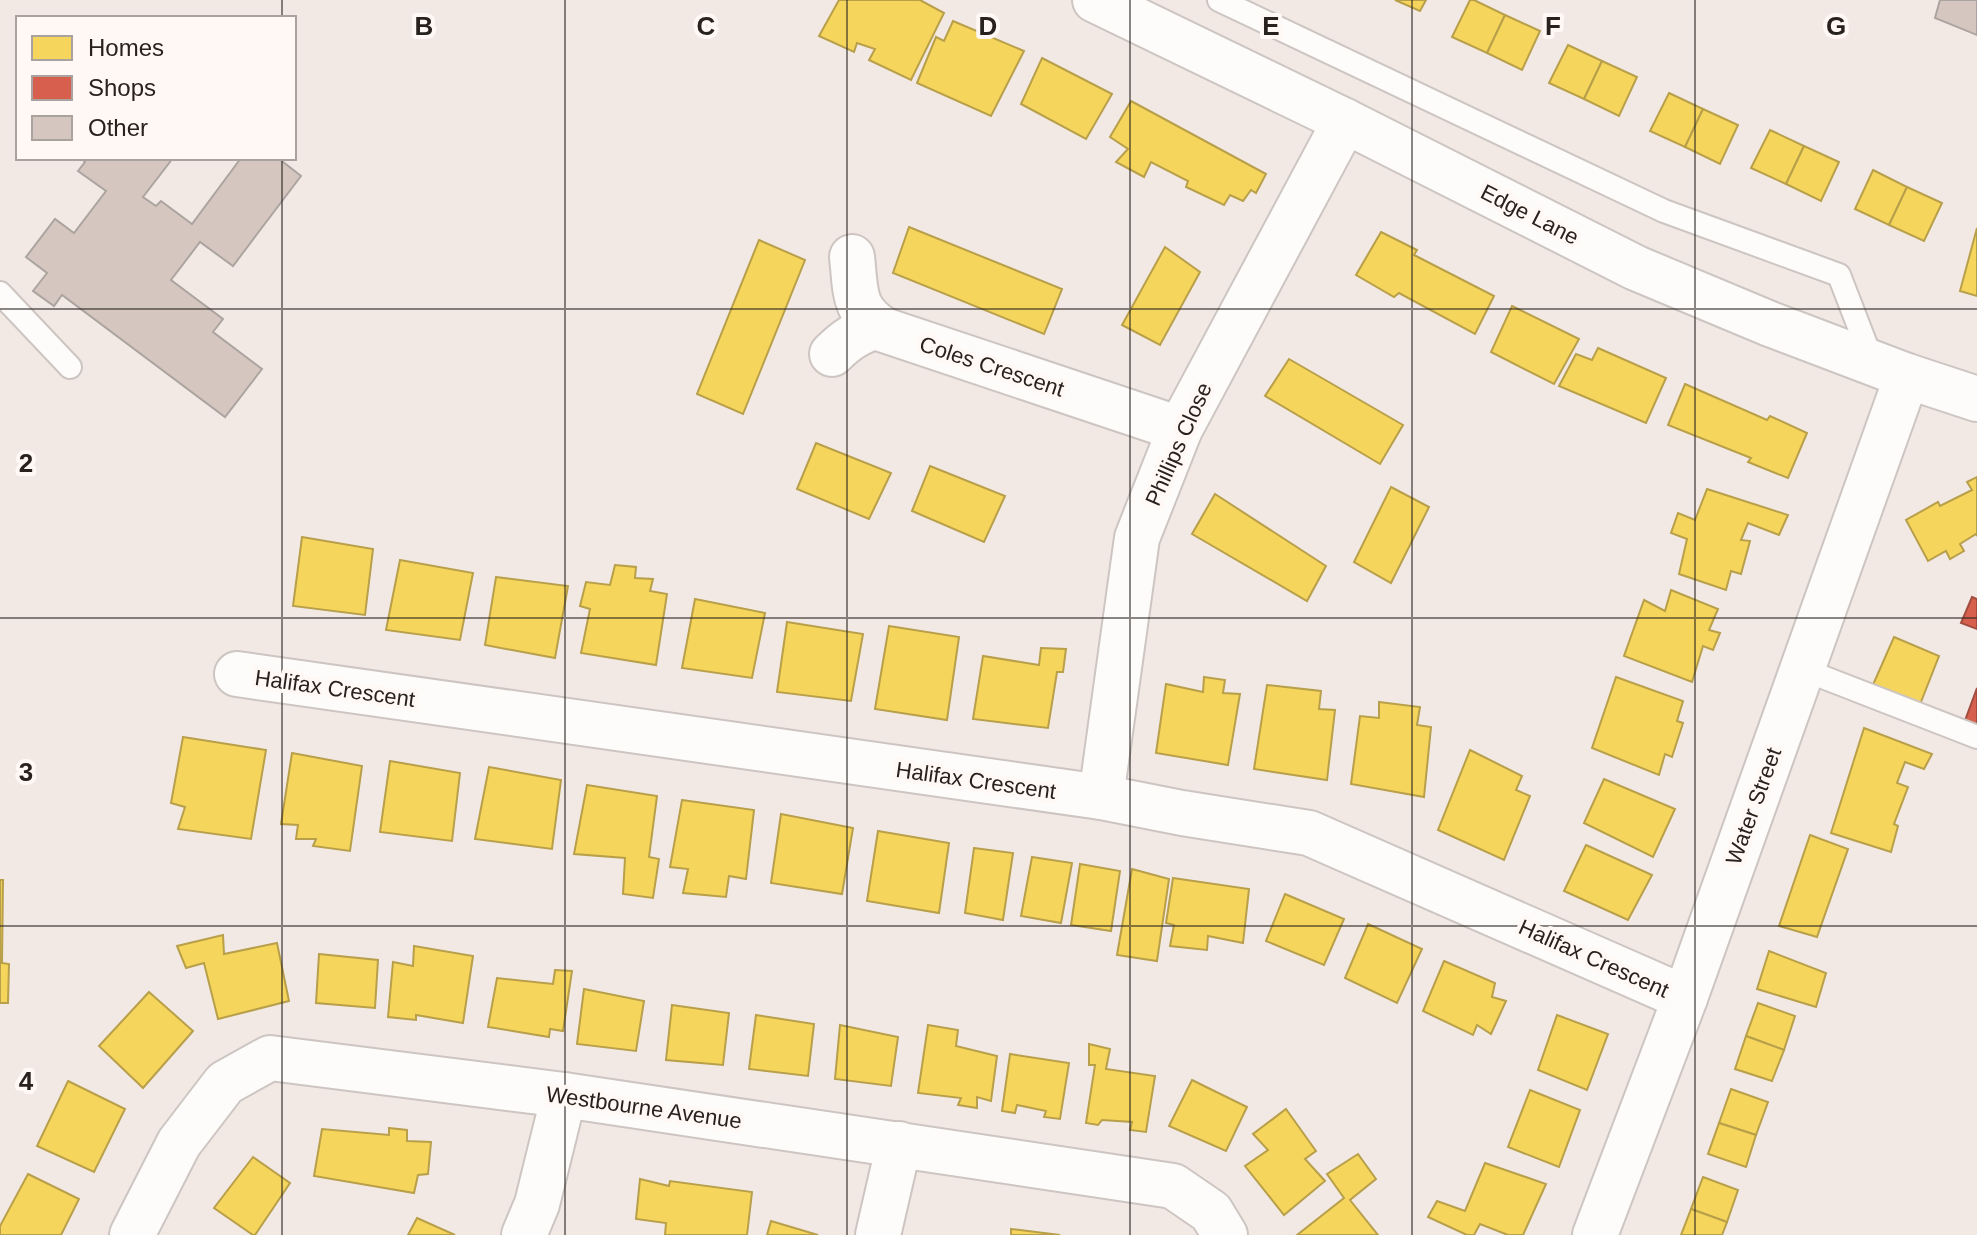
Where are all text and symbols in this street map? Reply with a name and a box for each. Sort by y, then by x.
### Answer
text: B [415,11,433,41]
text: C [697,11,716,41]
text: D [979,11,997,41]
text: E [1262,11,1280,41]
text: F [1545,11,1561,41]
text: G [1826,11,1846,41]
legend [16,16,296,160]
text: Homes [88,34,164,61]
text: Shops [88,74,156,101]
text: Other [88,114,148,141]
street label: Edge Lane [1477,179,1583,250]
street label: Coles Crescent [916,331,1067,402]
street label: Phillips Close [1140,379,1217,510]
text: 2 [19,448,33,478]
street label: Halifax Crescent [253,665,417,712]
street label: Water Street [1721,744,1786,868]
text: 3 [19,757,33,787]
street label: Halifax Crescent [894,757,1058,804]
street label: Halifax Crescent [1515,914,1673,1003]
text: 4 [19,1066,34,1096]
street label: Westbourne Avenue [544,1081,743,1134]

